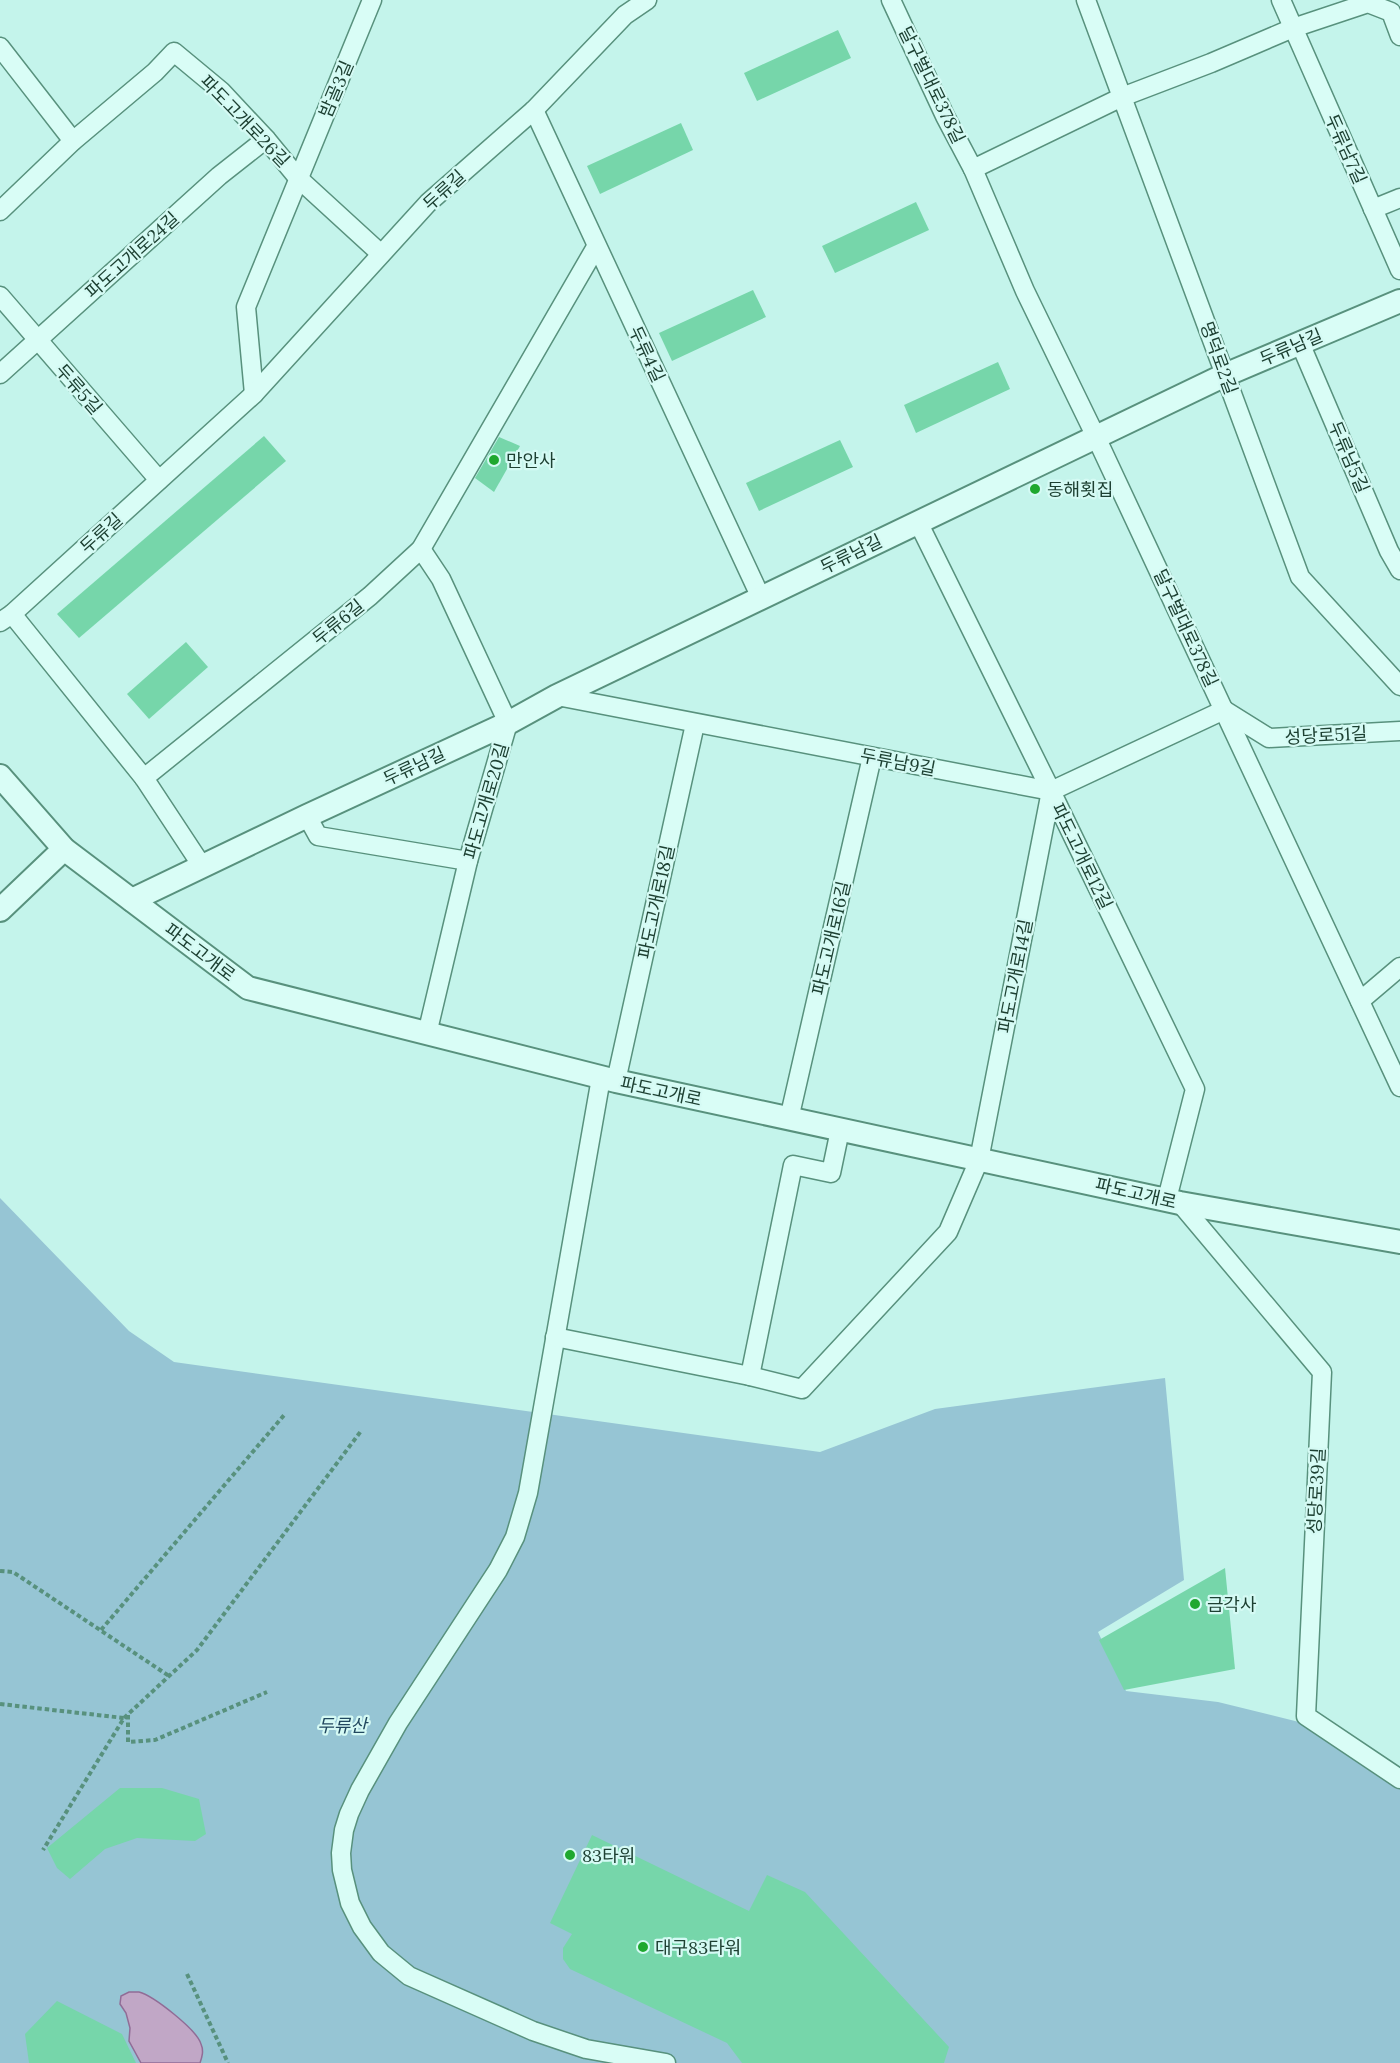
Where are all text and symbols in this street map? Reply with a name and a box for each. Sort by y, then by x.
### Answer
street label: 달구벌대로378길 [894,23,970,147]
street label: 밤골3길 [314,57,358,121]
street label: 파도고개로26길 [195,70,295,172]
street label: 두류남7길 [1320,110,1372,188]
street label: 두류길 [418,165,470,215]
street label: 파도고개로24길 [80,207,184,303]
street label: 명덕로2길 [1195,318,1243,398]
street label: 두류4길 [624,322,670,386]
street label: 두류남길 [1256,323,1326,371]
street label: 두류5길 [51,359,107,419]
street label: 두류남5길 [1324,417,1374,497]
place label: 만안사 [506,449,556,472]
marker: 만안사 [487,453,501,467]
place label: 동해횟집 [1047,478,1113,501]
marker: 동해횟집 [1028,482,1042,496]
street label: 두류길 [75,508,127,558]
street label: 두류남길 [816,529,886,579]
street label: 달구벌대로378길 [1149,565,1223,691]
street label: 두류6길 [307,594,369,650]
street label: 성당로51길 [1284,721,1368,749]
street label: 파도고개로20길 [458,740,514,862]
street label: 두류남길 [379,742,449,790]
street label: 두류남9길 [858,743,938,781]
street label: 파도고개로12길 [1046,799,1118,913]
street label: 파도고개로18길 [633,843,679,961]
street label: 파도고개로16길 [807,879,855,997]
street label: 파도고개로14길 [993,917,1037,1035]
street label: 파도고개로 [160,918,240,986]
street label: 파도고개로 [618,1071,704,1111]
street label: 파도고개로 [1093,1172,1179,1214]
street label: 성당로39길 [1302,1447,1330,1535]
place label: 금각사 [1207,1593,1257,1616]
marker: 금각사 [1188,1597,1202,1611]
park label: 두류산 [317,1714,369,1737]
place label: 83타워 [582,1844,635,1867]
marker: 83타워 [563,1848,577,1862]
place label: 대구83타워 [655,1936,741,1959]
marker: 대구83타워 [636,1940,650,1954]

